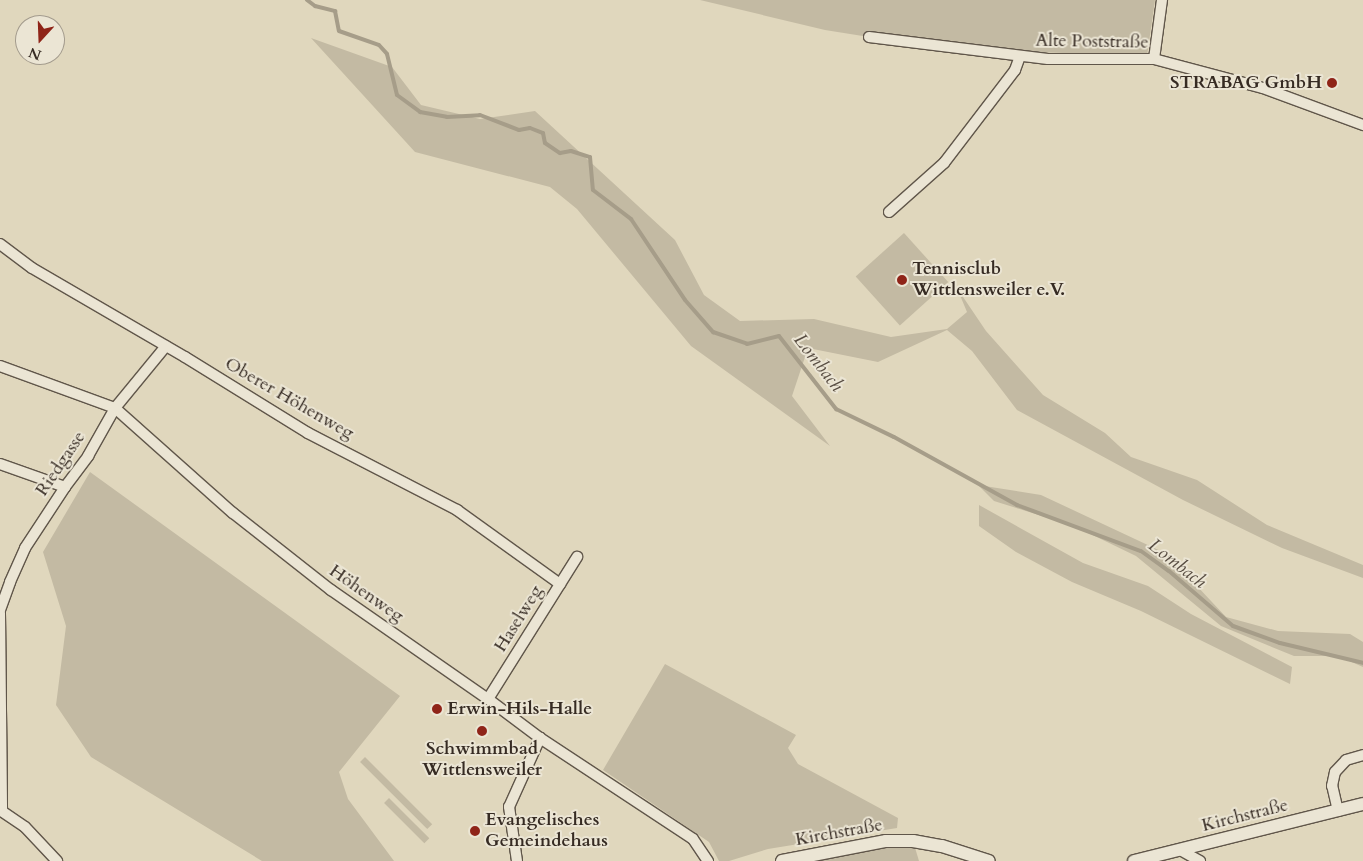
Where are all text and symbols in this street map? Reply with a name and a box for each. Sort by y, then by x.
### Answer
north arrow [15,15,65,65]
street label: Alte Poststraße [1035,30,1149,54]
text: N [26,43,44,65]
place label: STRABAG GmbH [1170,72,1322,94]
marker: STRABAG GmbH [1326,77,1338,89]
place label: Tennisclub Wittlensweiler e.V. [912,259,1065,302]
marker: Tennisclub Wittlensweiler e.V. [896,274,908,286]
water label: Lombach [788,329,848,397]
street label: Oberer Höhenweg [221,353,357,445]
street label: Riedgasse [32,428,90,500]
water label: Lombach [1143,534,1211,594]
street label: Höhenweg [325,561,407,627]
street label: Haselweg [490,582,548,656]
place label: Erwin-Hils-Halle [447,698,592,720]
marker: Erwin-Hils-Halle [431,703,443,715]
marker: Schwimmbad Wittlensweiler [476,725,488,737]
place label: Schwimmbad Wittlensweiler [422,739,542,782]
street label: Kirchstraße [1200,795,1290,837]
place label: Evangelisches Gemeindehaus [485,810,608,852]
street label: Kirchstraße [794,815,884,851]
marker: Evangelisches Gemeindehaus [469,825,481,837]

